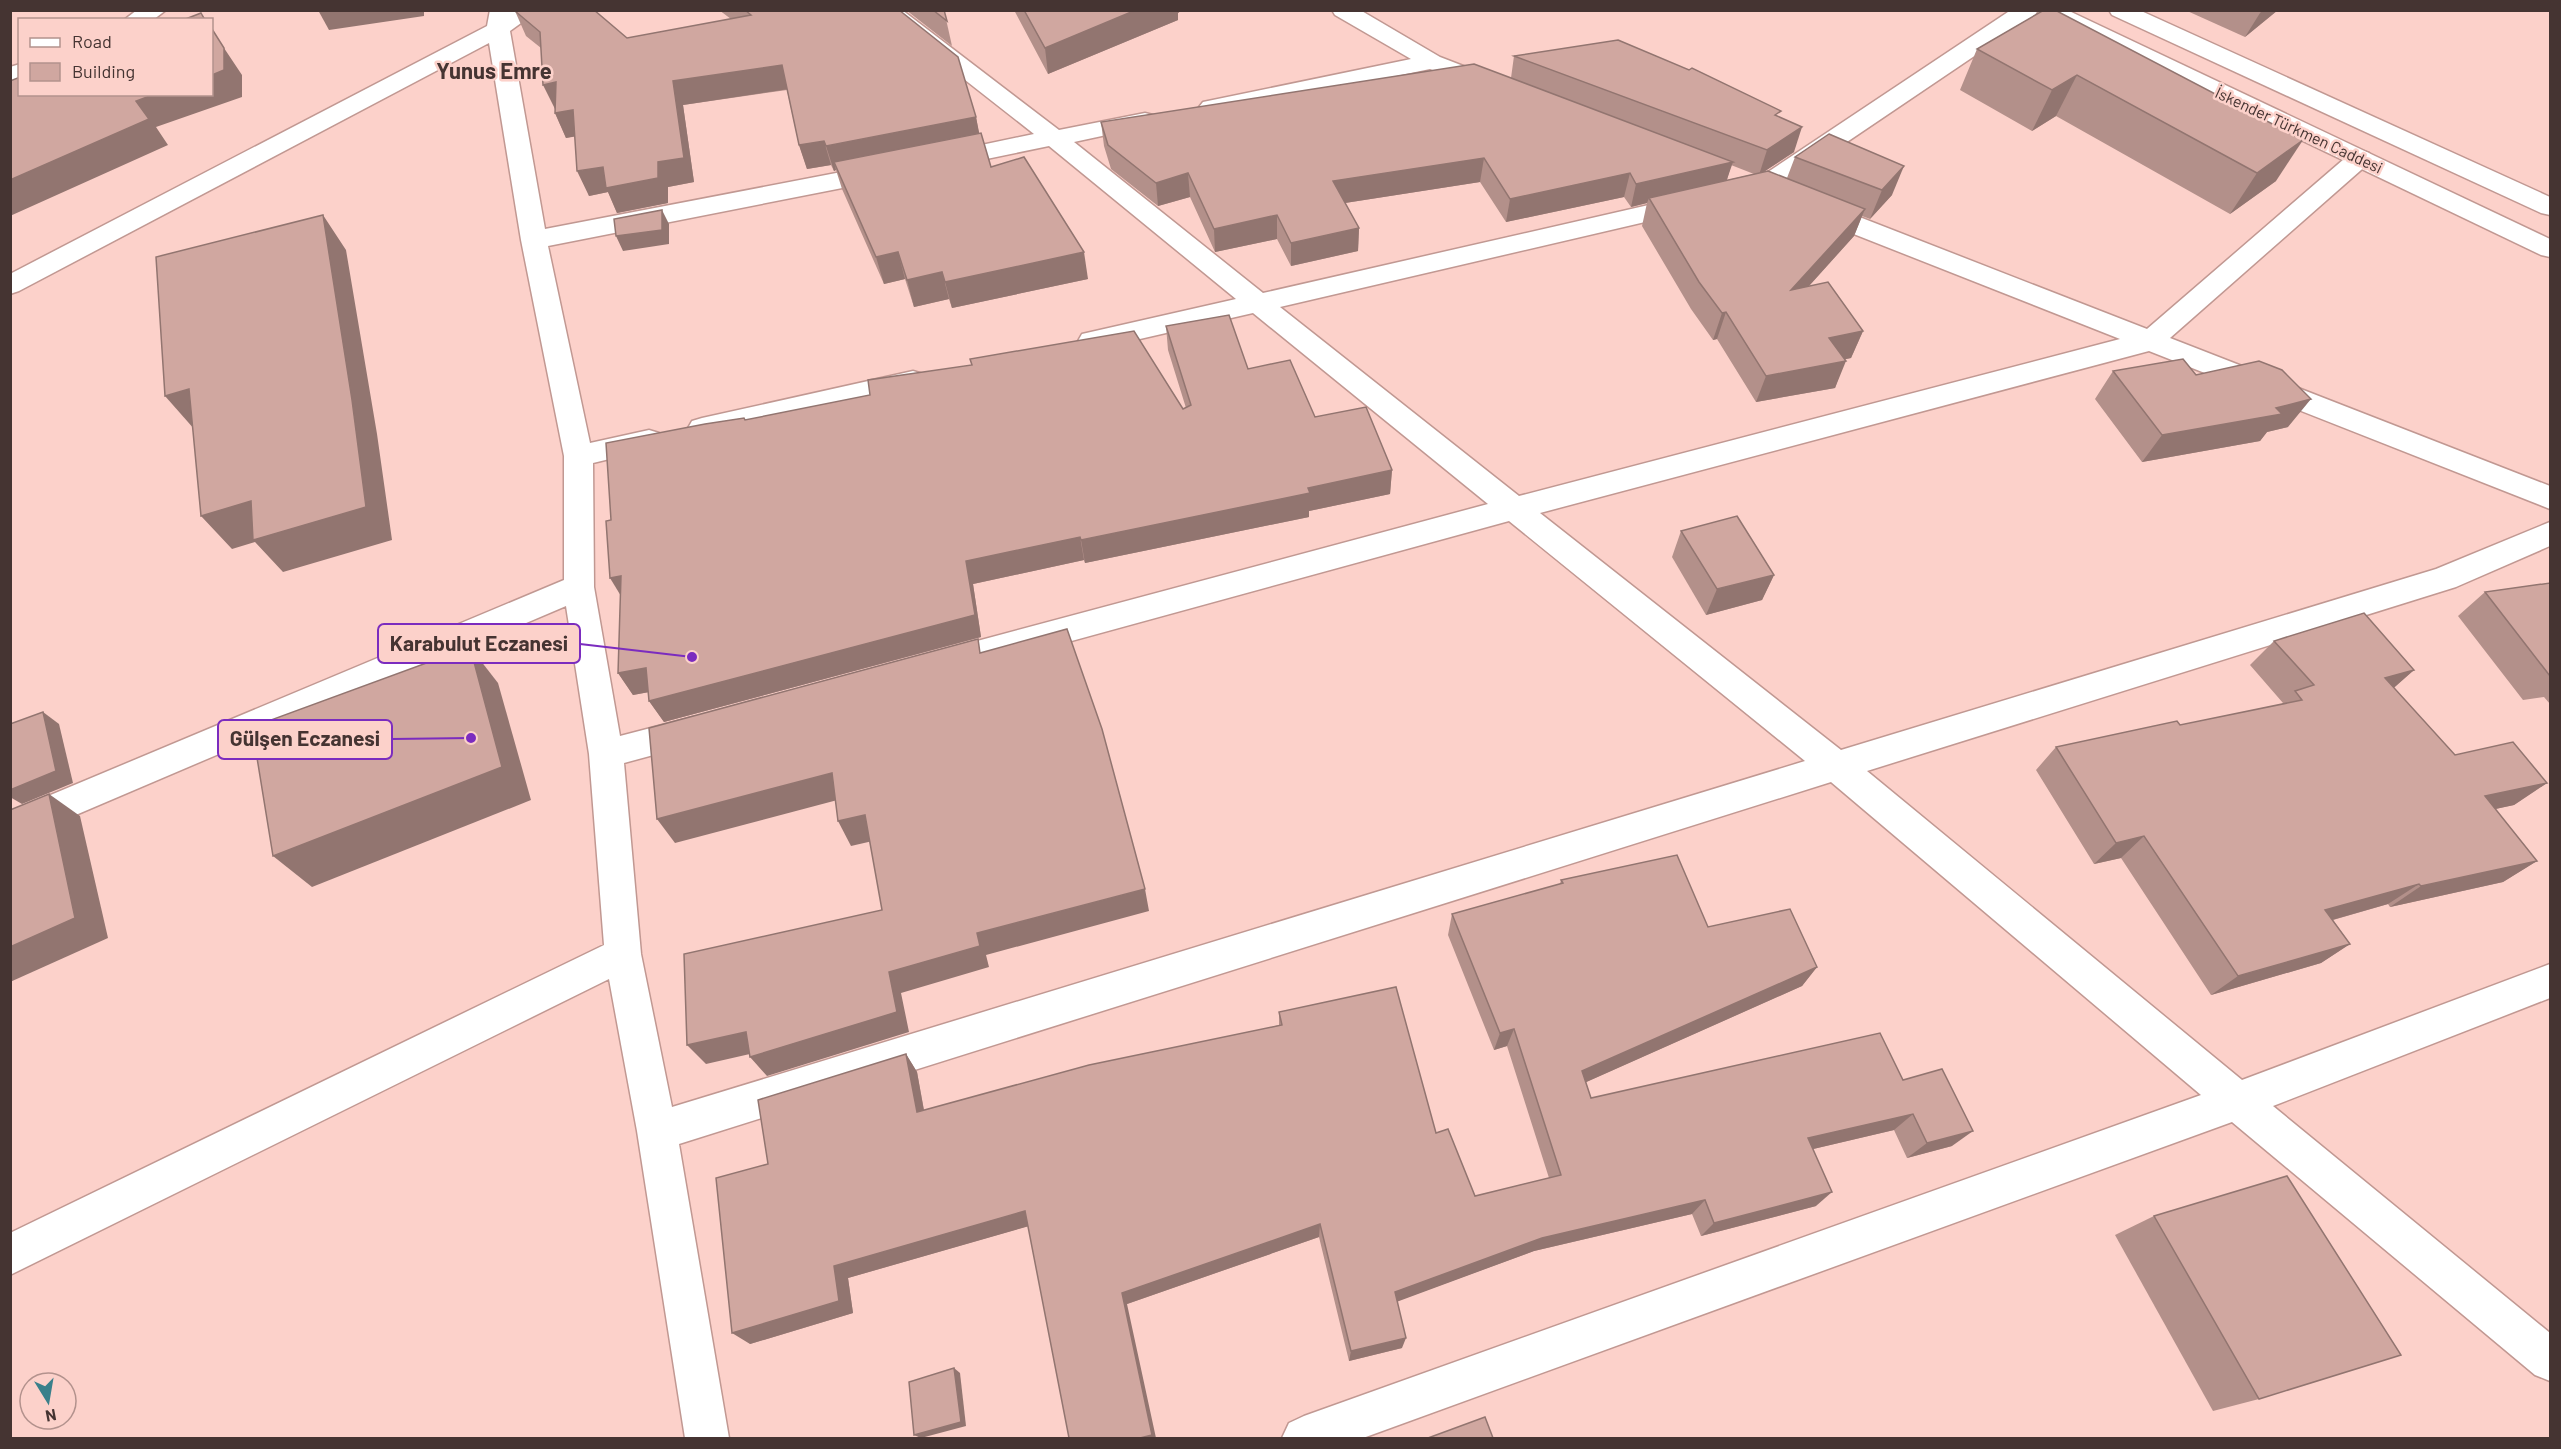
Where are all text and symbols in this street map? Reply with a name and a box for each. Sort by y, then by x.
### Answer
legend [18,18,213,96]
text: Road [72,30,112,52]
district label: Yunus Emre [436,57,552,83]
text: Building [72,60,135,82]
street label: İskender Türkmen Caddesi [2212,82,2386,177]
callout: Karabulut Eczanesi [378,624,580,663]
text: Karabulut Eczanesi [390,630,568,655]
callout: Gülşen Eczanesi [218,720,392,759]
text: Gülşen Eczanesi [230,725,380,750]
north arrow [18,1371,78,1431]
text: N [44,1406,58,1427]

